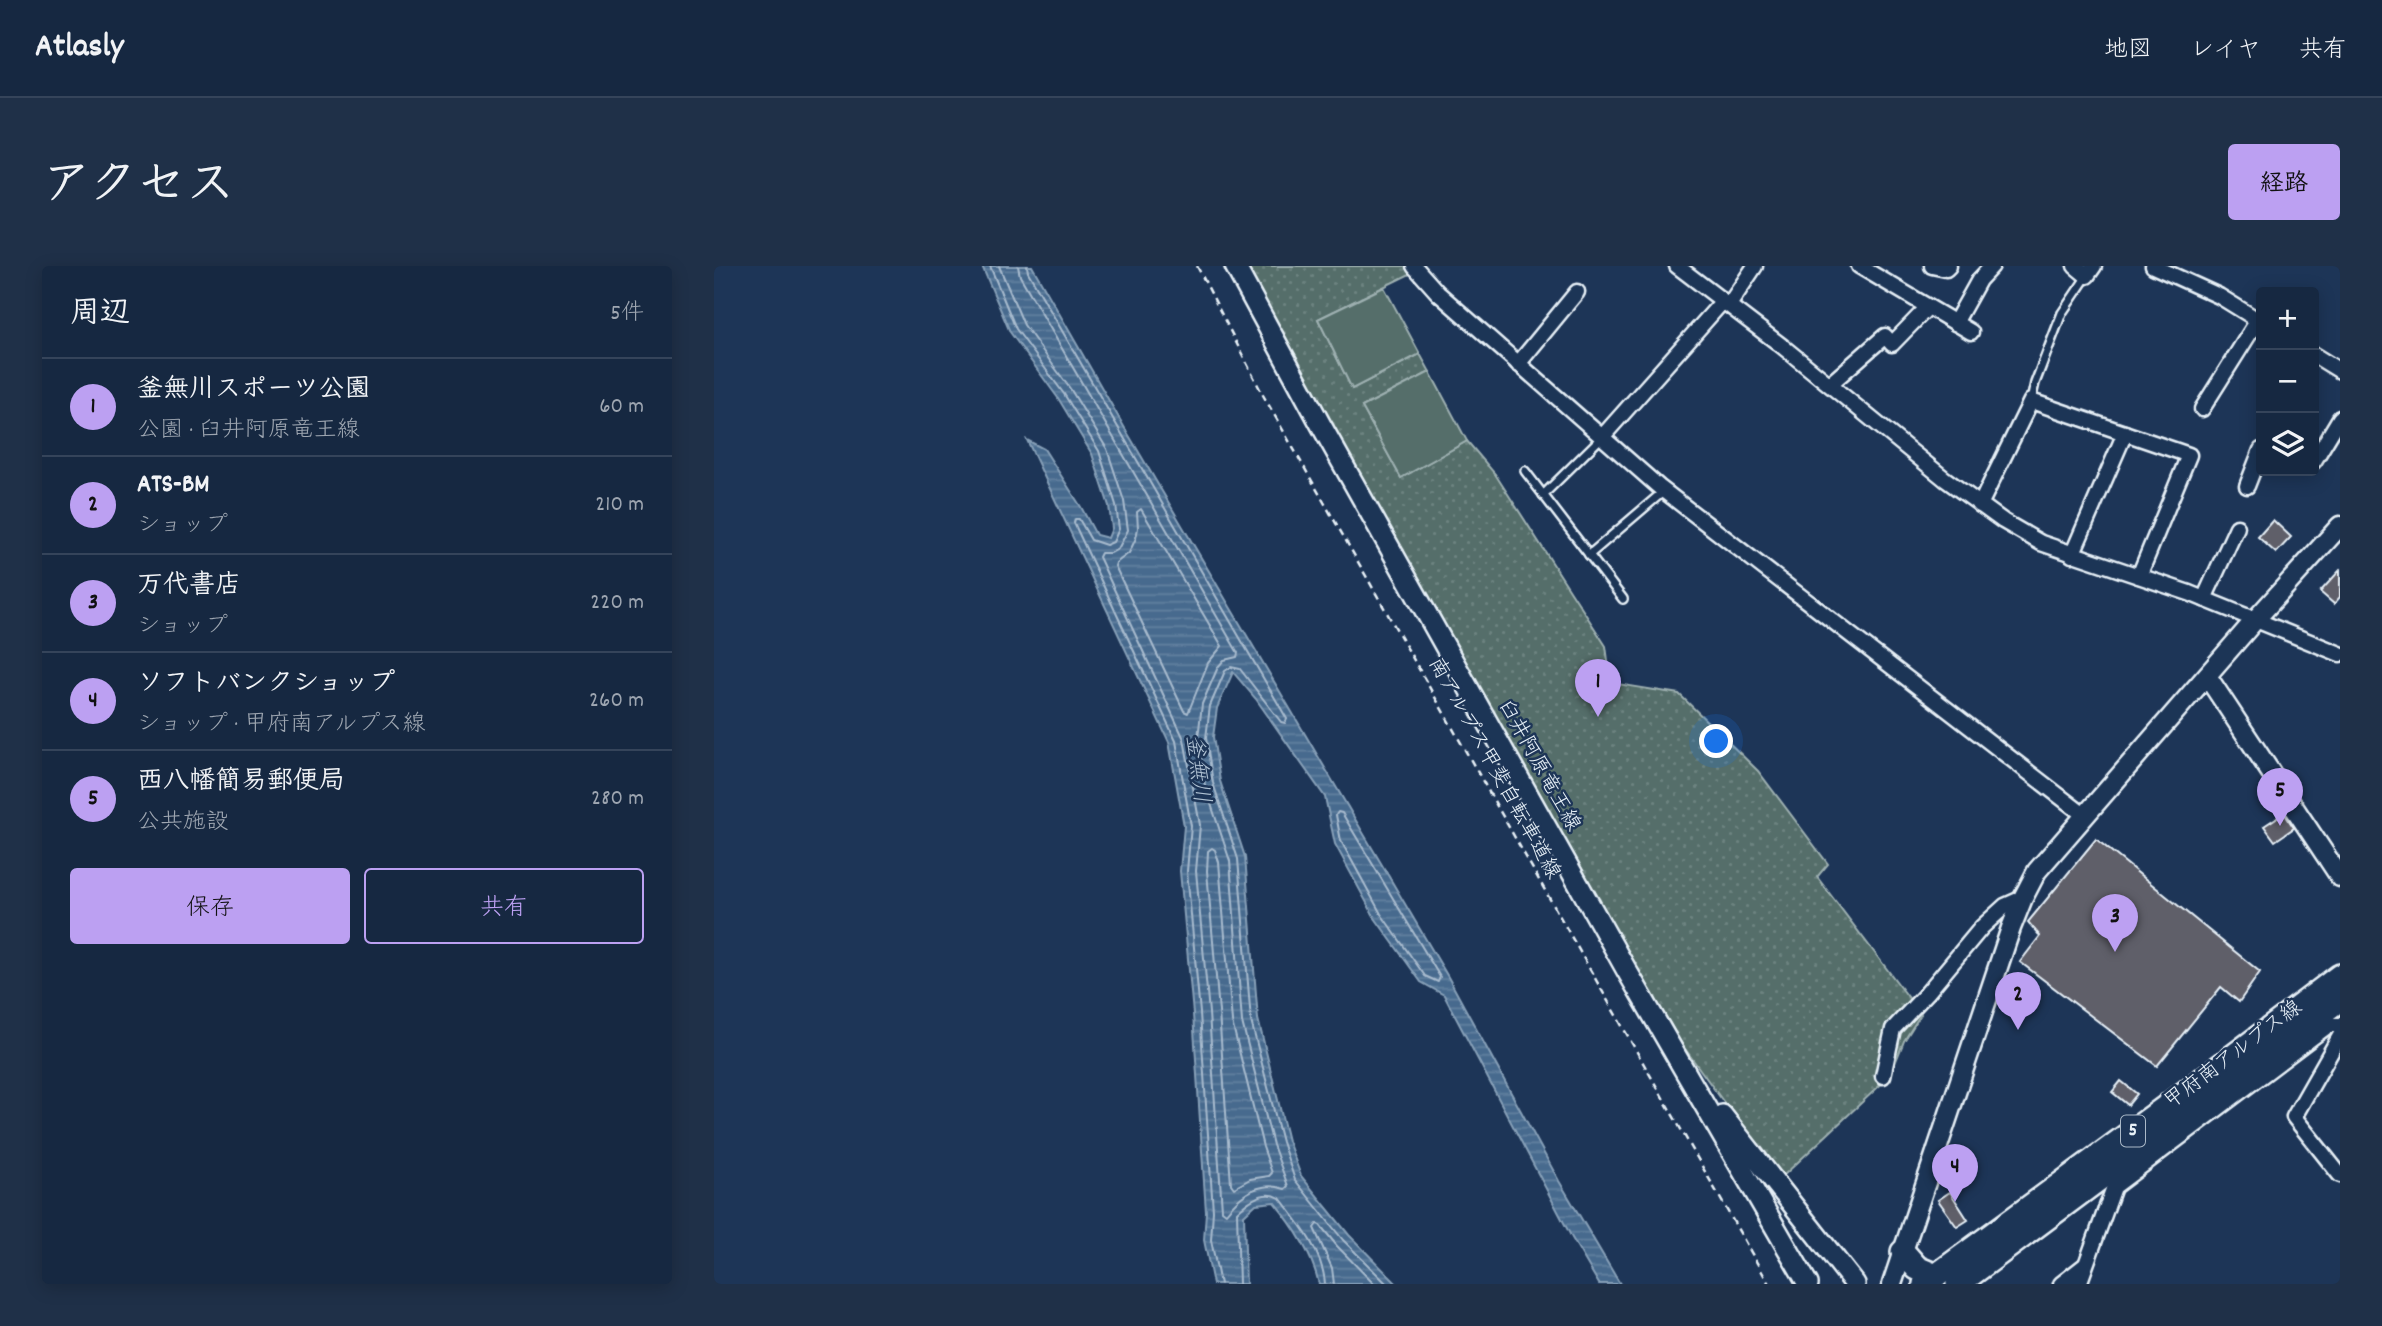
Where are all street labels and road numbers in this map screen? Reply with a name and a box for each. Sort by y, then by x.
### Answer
street label: 南アルプス甲斐自転車道線 [1419,652,1567,886]
street label: 臼井阿原竜王線 [1489,694,1587,838]
street label: 甲府南アルプス線 [2159,994,2309,1118]
road number: 5 [2121,1116,2145,1146]

